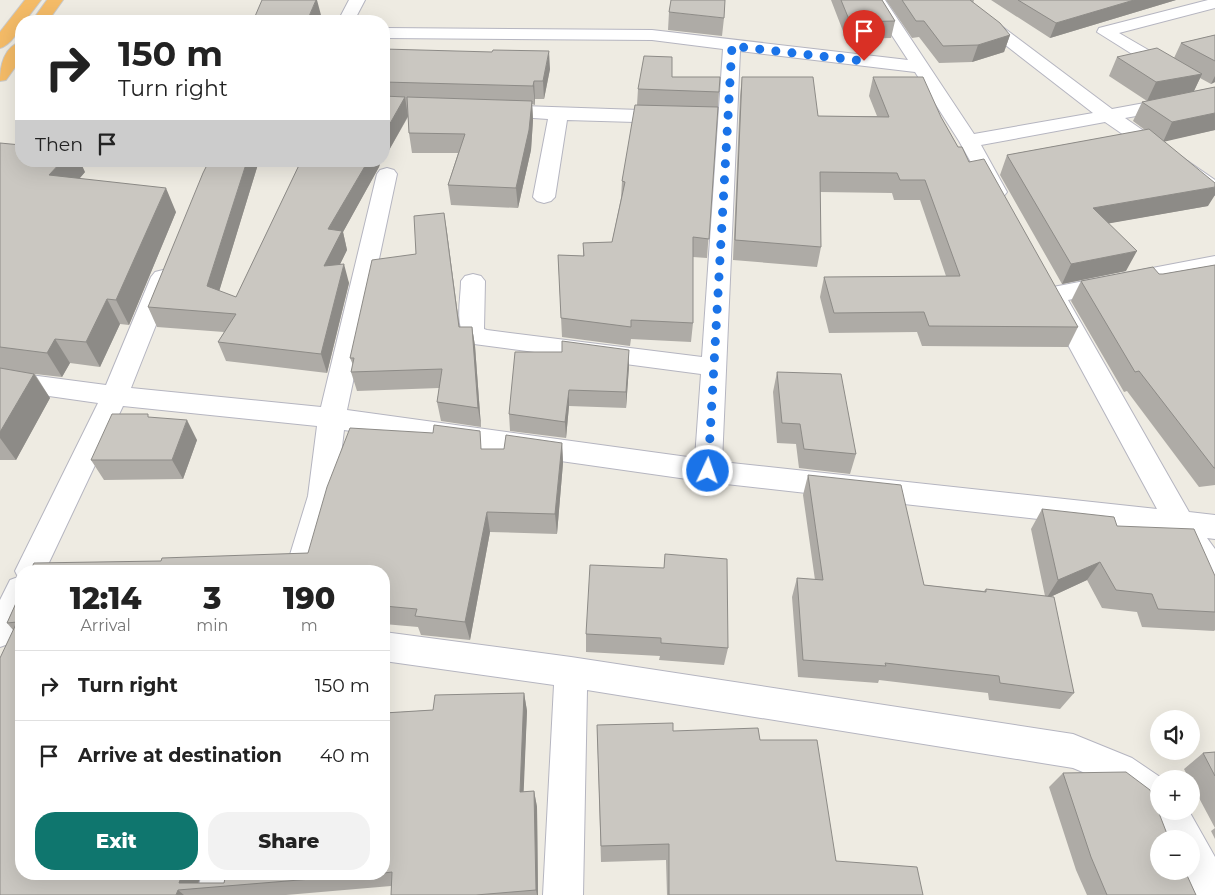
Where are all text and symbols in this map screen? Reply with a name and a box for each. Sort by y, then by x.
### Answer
pin [843,10,885,61]
icon: arrive [850,17,878,45]
text: 150 m [118,32,223,75]
icon: right [35,35,100,100]
text: Turn right [118,75,228,102]
icon: arrive [93,130,121,158]
text: Then [35,133,83,156]
position arrow [681,444,733,496]
text: 12:14 [70,580,142,617]
text: 3 [203,580,221,617]
text: 190 [283,580,335,617]
text: Arrival [80,616,131,635]
text: min [196,616,228,635]
text: m [301,616,318,635]
icon: right [35,672,63,700]
text: Turn right [78,674,178,697]
text: 150 m [315,674,370,697]
map controls [1150,710,1200,880]
button: sound [1150,710,1200,760]
icon: arrive [35,742,63,770]
text: Arrive at destination [78,744,282,767]
text: 40 m [320,744,370,767]
button: + [1150,770,1200,820]
button: Exit [35,812,198,870]
button: Share [208,812,370,870]
button: − [1150,830,1200,880]

